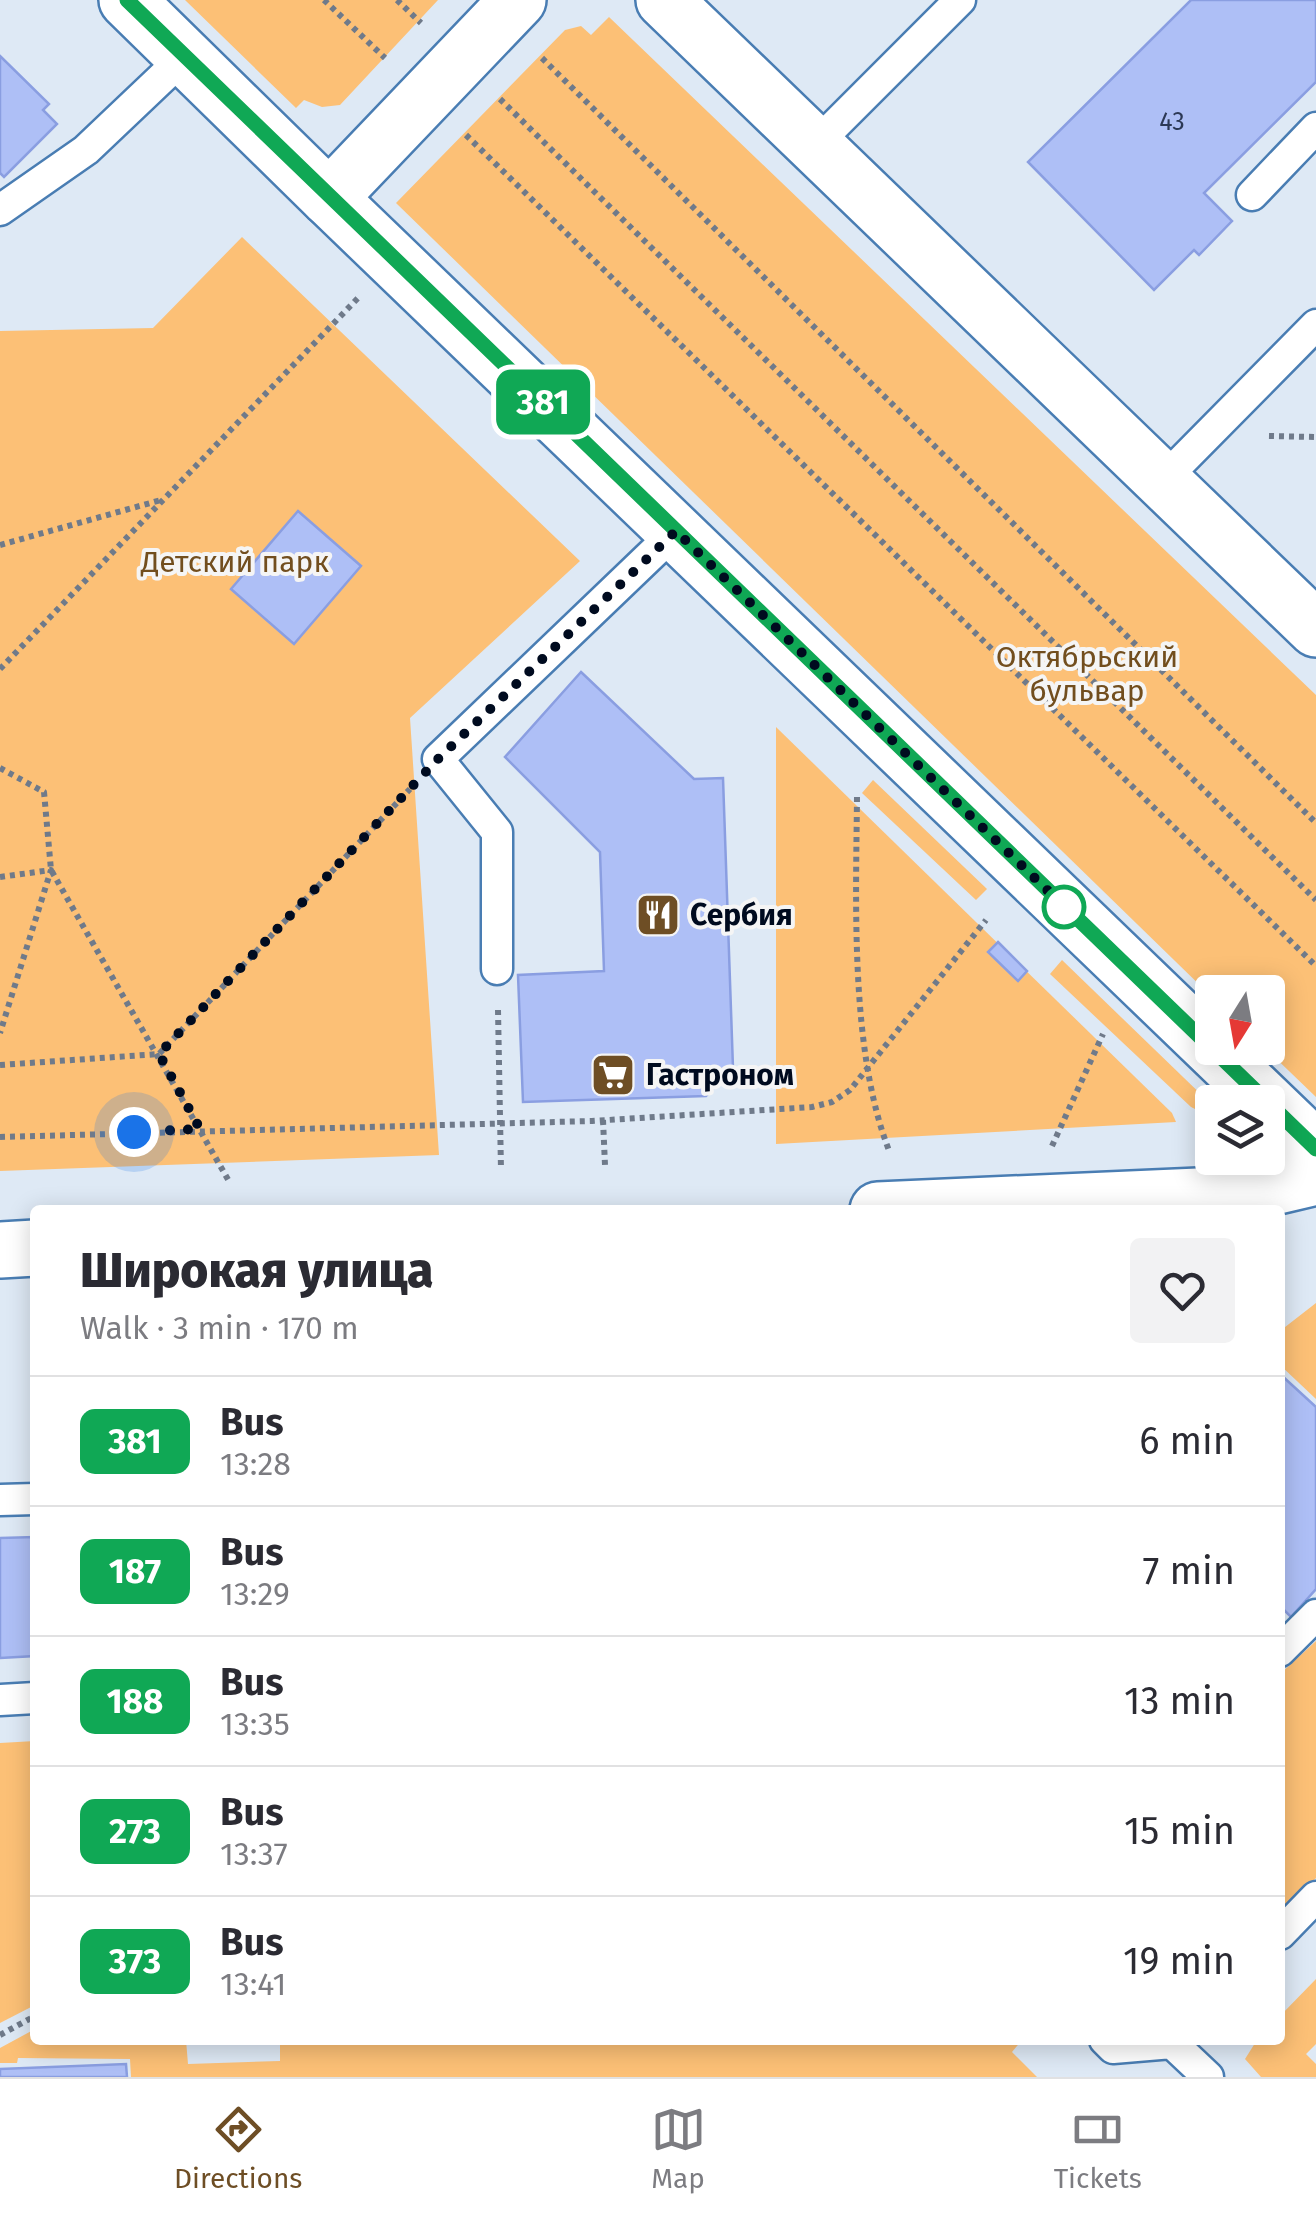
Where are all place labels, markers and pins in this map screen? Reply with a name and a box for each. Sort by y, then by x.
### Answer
unlabelled marker [1043,886,1085,928]
restaurant icon: Сербия [635,892,681,938]
place label: Сербия [690,897,793,933]
supermarket icon: Гастроном [590,1052,636,1098]
place label: Гастроном [646,1057,794,1093]

